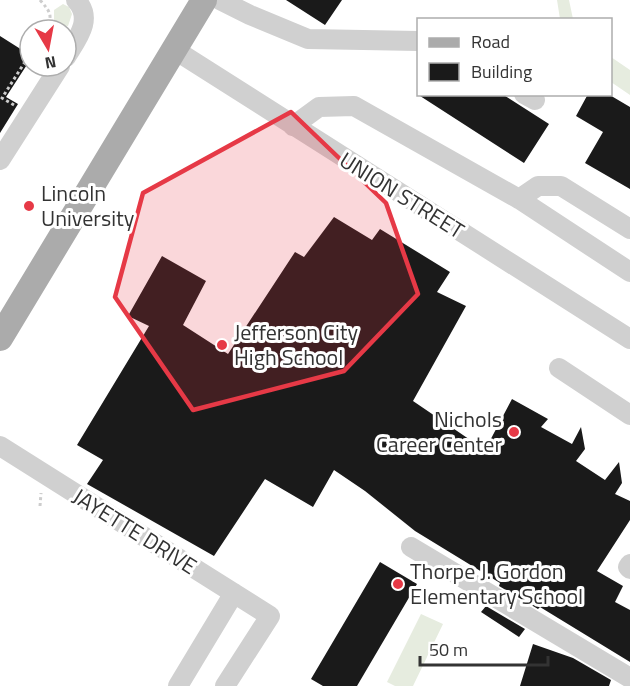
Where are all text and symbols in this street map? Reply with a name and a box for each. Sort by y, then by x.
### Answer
north arrow [18,18,78,78]
legend [417,18,612,96]
text: Road [471,28,510,55]
text: N [43,50,58,76]
text: Building [471,58,532,85]
street label: UNION STREET [333,143,471,247]
place label: Lincoln University [41,176,135,235]
marker: Lincoln University [22,199,36,213]
place label: Jefferson City High School [234,315,358,374]
marker: Jefferson City High School [215,338,229,352]
place label: Nichols Career Center [376,402,502,461]
marker: Nichols Career Center [507,425,521,439]
street label: JAYETTE DRIVE [66,479,204,583]
place label: Thorpe J. Gordon Elementary School [410,554,583,613]
marker: Thorpe J. Gordon Elementary School [391,577,405,591]
scale bar [420,629,548,667]
text: 50 m [429,636,468,663]

